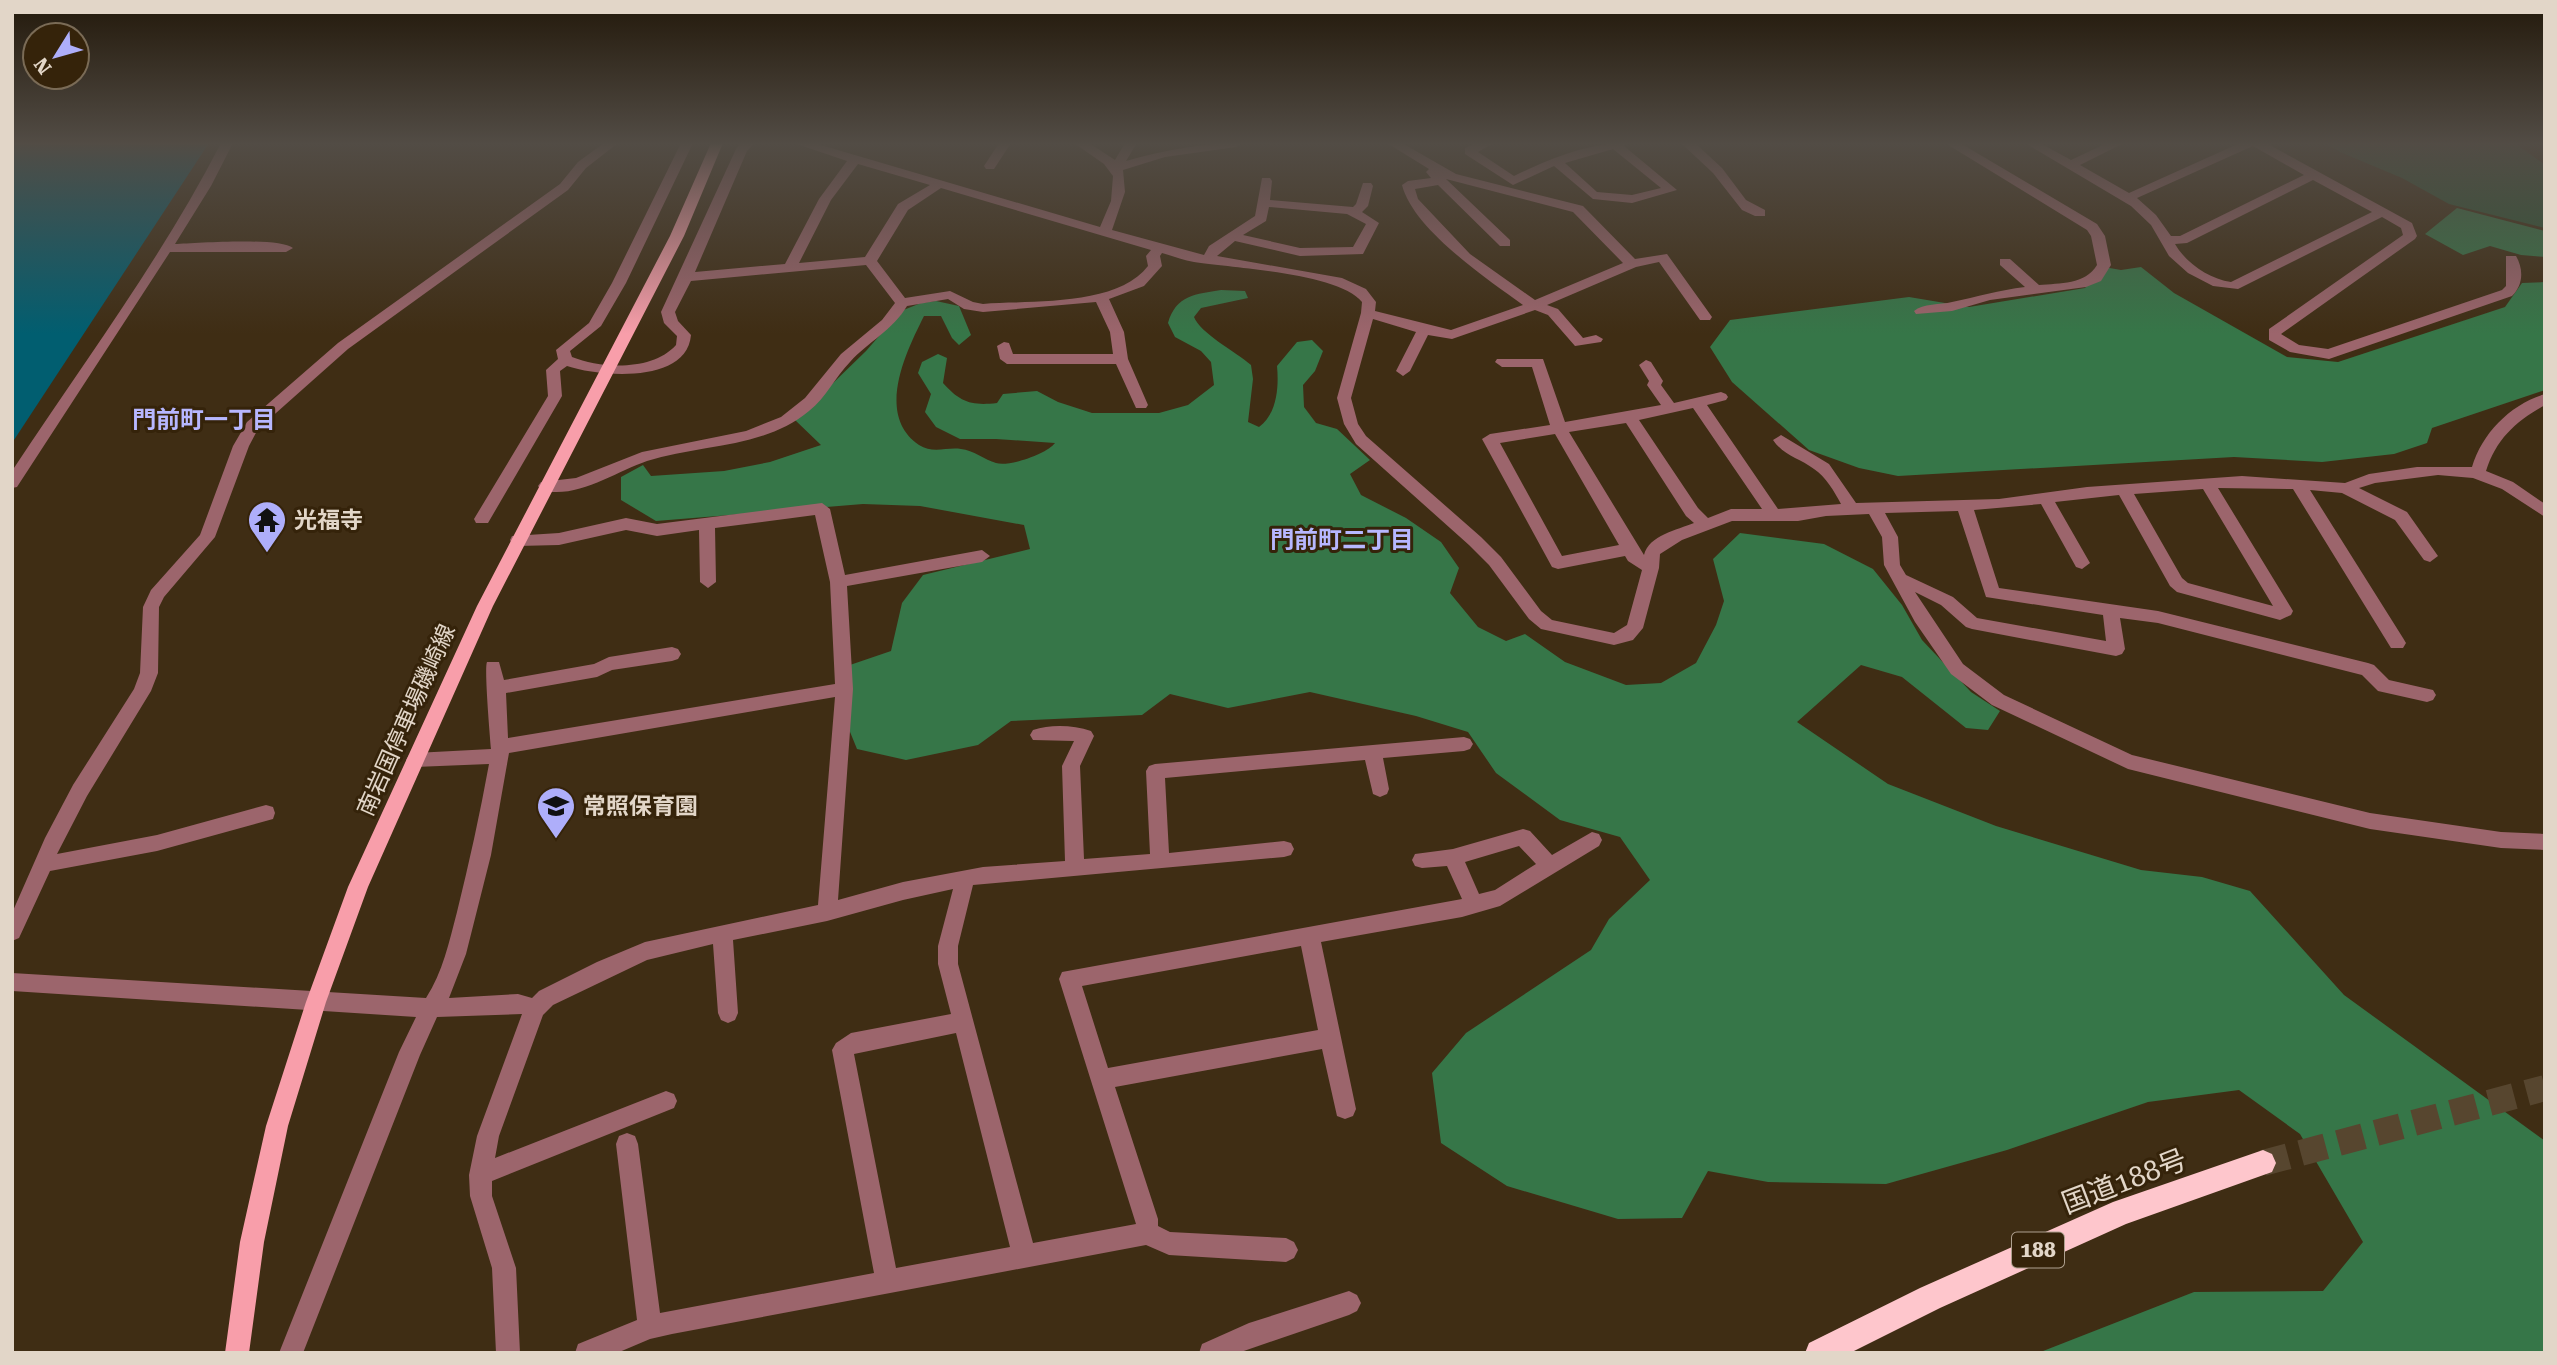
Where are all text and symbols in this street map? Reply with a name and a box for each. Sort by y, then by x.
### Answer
north arrow [21,21,91,91]
text: N [29,53,56,79]
district label: 門前町一丁目 [132,406,276,434]
temple icon: 光福寺 [246,499,288,554]
place label: 光福寺 [294,507,363,534]
district label: 門前町二丁目 [1270,526,1414,554]
street label: 南岩国停車場磯崎線 [352,620,461,820]
school or university icon: 常照保育園 [535,785,577,840]
place label: 常照保育園 [583,793,698,820]
street label: 国道188号 [2057,1143,2191,1220]
road number: 188 [2012,1232,2064,1268]

